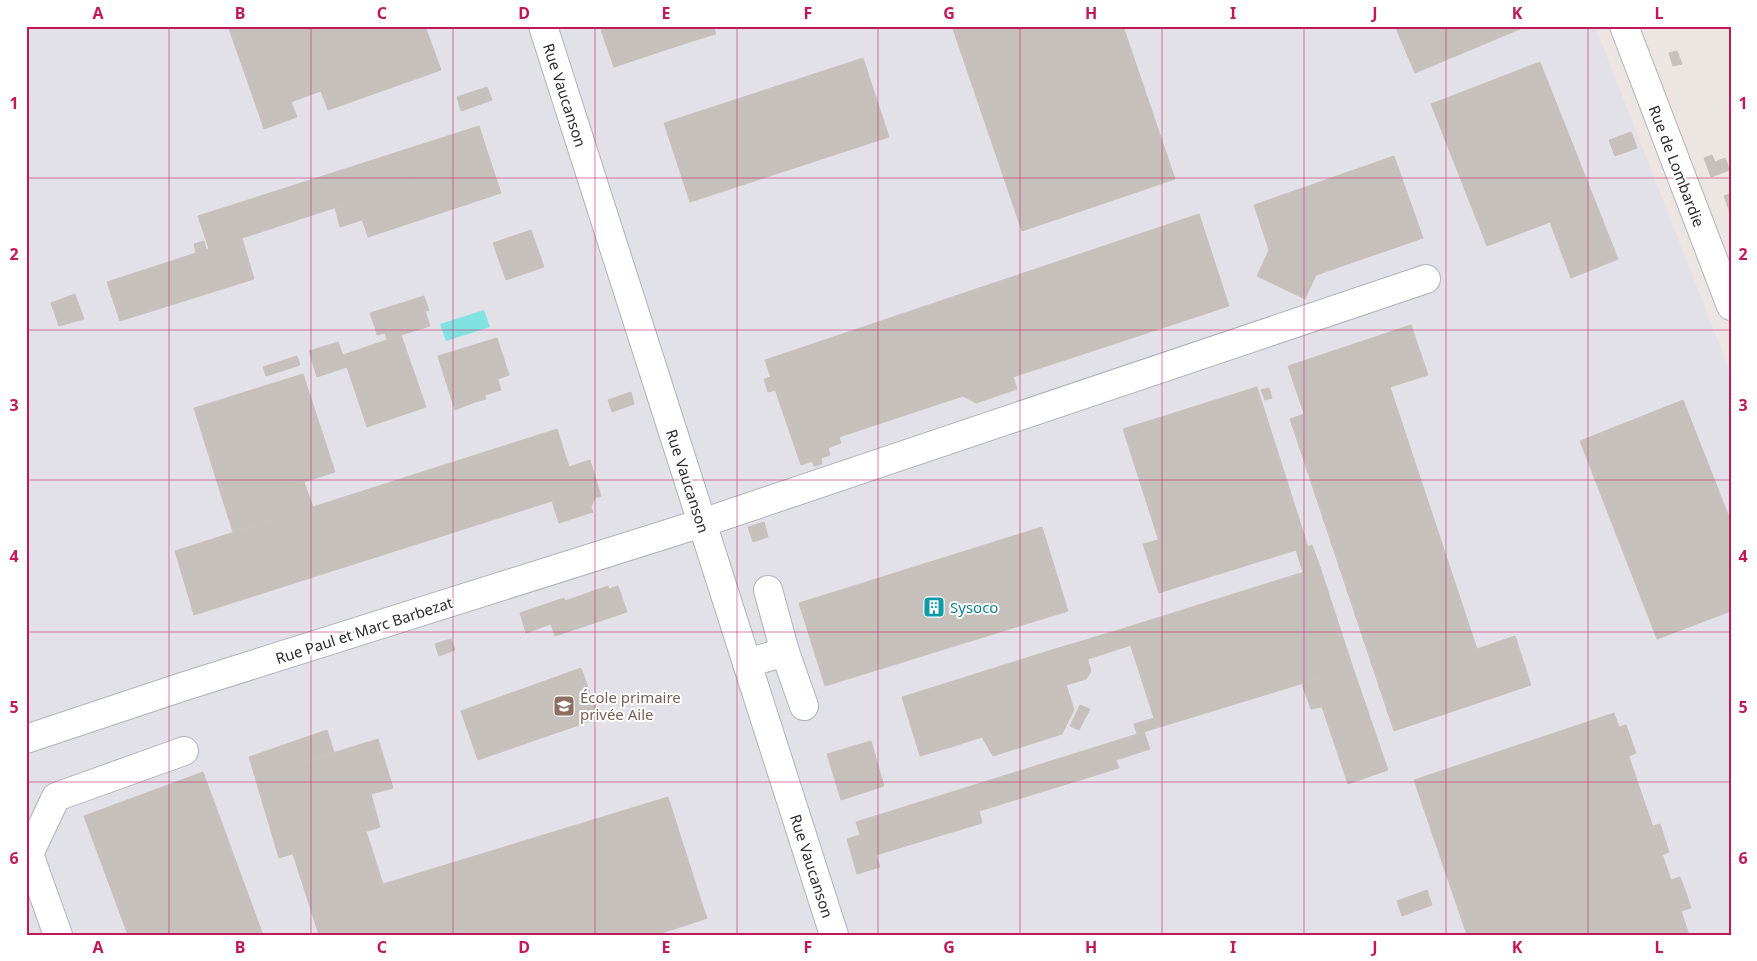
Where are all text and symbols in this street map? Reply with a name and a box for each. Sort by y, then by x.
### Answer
text: A [92,2,104,24]
text: B [235,2,245,24]
text: C [377,2,387,24]
text: D [518,2,530,24]
text: E [662,2,671,24]
text: F [804,2,812,24]
text: G [943,2,955,24]
text: H [1085,2,1097,24]
text: I [1230,2,1236,24]
text: J [1370,2,1378,24]
text: K [1512,2,1523,24]
text: L [1655,2,1664,24]
street label: Rue Vaucanson [539,41,591,149]
text: 1 [9,92,19,114]
text: 1 [1738,92,1748,114]
street label: Rue de Lombardie [1645,102,1709,230]
text: 2 [9,243,19,265]
text: 2 [1738,243,1748,265]
text: 3 [9,394,19,416]
text: 3 [1738,394,1748,416]
street label: Rue Vaucanson [662,427,714,535]
text: 4 [9,545,19,567]
text: 4 [1738,545,1748,567]
street label: Rue Paul et Marc Barbezat [273,592,456,668]
building icon: Sysoco [922,595,946,619]
place label: Sysoco [950,597,998,617]
place label: École primaire privée Aile [580,687,681,724]
school or university icon: École primaire privée Aile [552,694,576,718]
text: 5 [9,696,19,718]
text: 5 [1738,696,1748,718]
street label: Rue Vaucanson [786,812,838,920]
text: 6 [9,847,19,869]
text: 6 [1738,847,1748,869]
text: A [92,936,104,958]
text: B [235,936,245,958]
text: C [377,936,387,958]
text: D [518,936,530,958]
text: E [662,936,671,958]
text: F [804,936,812,958]
text: G [943,936,955,958]
text: H [1085,936,1097,958]
text: I [1230,936,1236,958]
text: J [1370,936,1378,958]
text: K [1512,936,1523,958]
text: L [1655,936,1664,958]

